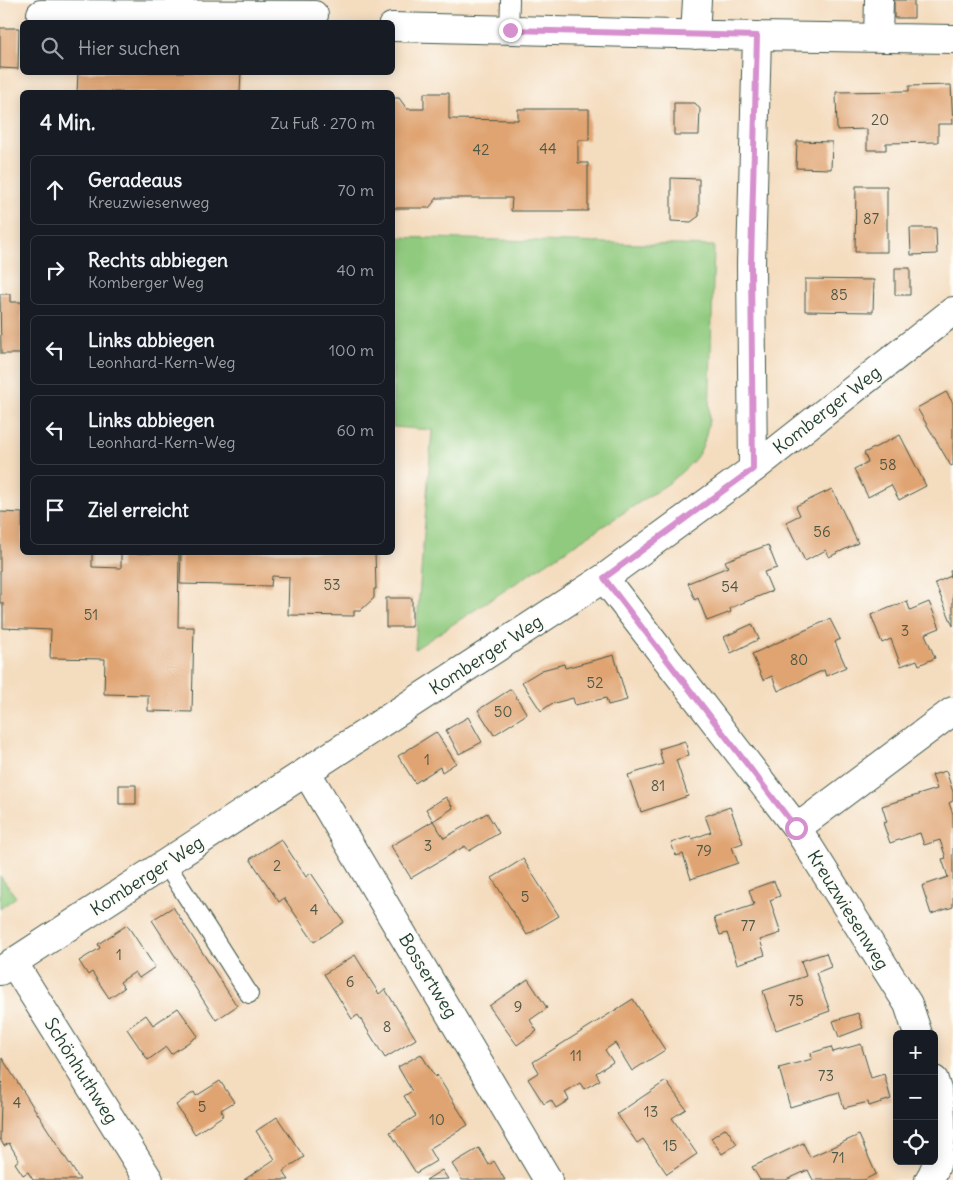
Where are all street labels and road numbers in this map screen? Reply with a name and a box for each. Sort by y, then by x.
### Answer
street label: Komberger Weg [768,360,885,459]
street label: Komberger Weg [425,609,547,700]
street label: Komberger Weg [86,830,208,921]
street label: Kreuzwiesenweg [802,846,894,974]
street label: Bossertweg [394,929,463,1023]
street label: Schönhuthweg [40,1013,123,1128]

